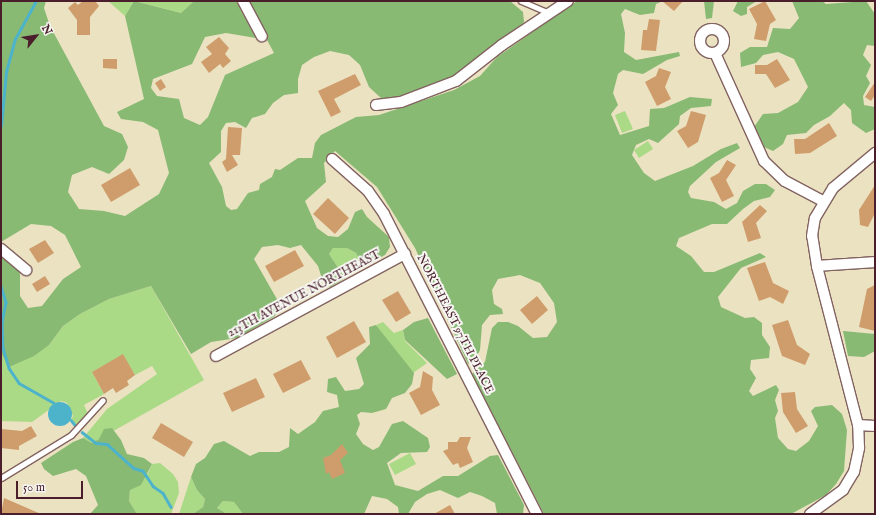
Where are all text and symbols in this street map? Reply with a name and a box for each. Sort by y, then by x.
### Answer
north arrow [16,16,56,56]
text: N [38,22,55,38]
street label: 213TH AVENUE NORTHEAST [225,248,383,340]
street label: NORTHEAST 97TH PLACE [413,252,497,396]
scale bar [18,473,85,499]
text: 50 m [23,480,45,495]

